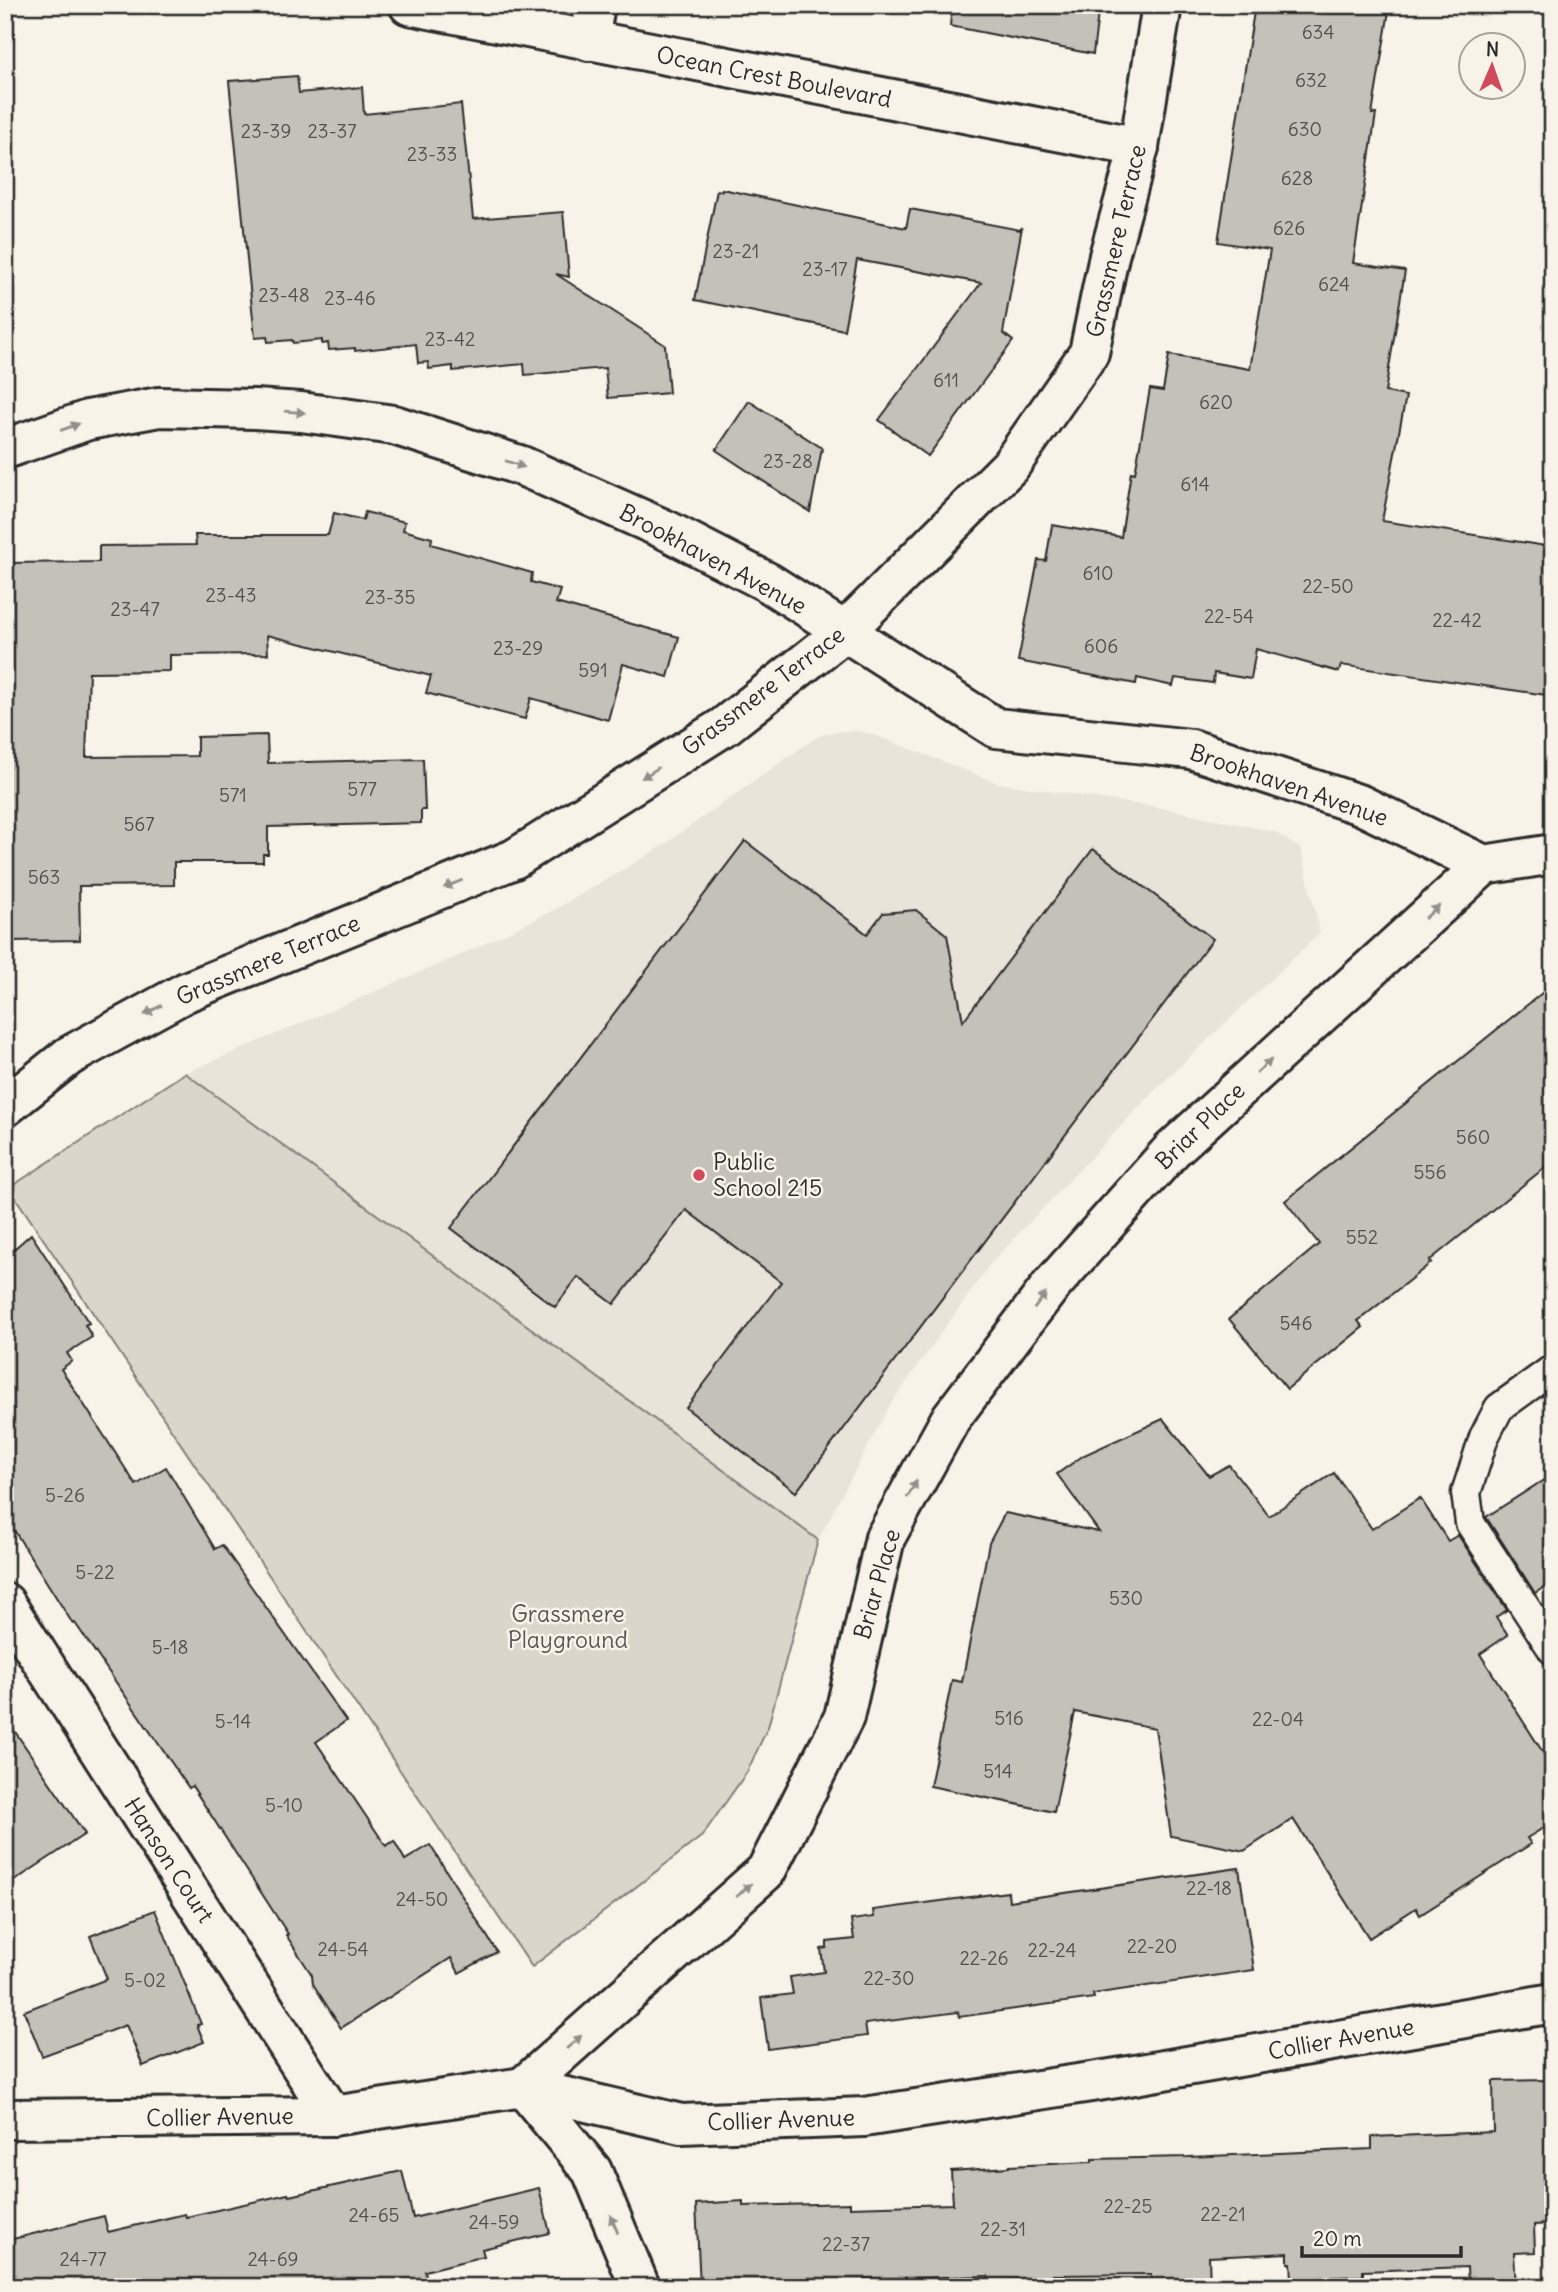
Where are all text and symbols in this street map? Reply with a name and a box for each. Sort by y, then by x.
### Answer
house number: 634 [1302,20,1334,44]
north arrow [1456,32,1526,102]
text: N [1486,37,1500,61]
street label: Ocean Crest Boulevard [654,39,894,114]
house number: 632 [1295,68,1327,92]
house number: 630 [1288,117,1322,141]
house number: 23-39 [241,119,291,143]
house number: 23-37 [307,119,357,143]
house number: 23-33 [407,142,457,166]
street label: Grassmere Terrace [1079,142,1152,340]
house number: 628 [1281,166,1313,190]
house number: 626 [1273,216,1305,240]
house number: 23-21 [713,239,759,263]
house number: 23-17 [802,257,848,281]
house number: 624 [1318,272,1350,296]
house number: 23-48 [258,283,310,307]
house number: 23-46 [324,286,376,310]
house number: 23-42 [425,327,475,351]
house number: 611 [933,368,959,392]
house number: 620 [1199,390,1233,414]
one-way arrow [284,407,306,418]
one-way arrow [59,421,80,432]
house number: 23-28 [763,449,813,473]
one-way arrow [505,459,526,470]
house number: 614 [1180,472,1210,496]
street label: Brookhaven Avenue [615,497,812,620]
house number: 610 [1082,561,1114,585]
house number: 22-50 [1302,574,1354,598]
house number: 23-43 [205,583,257,607]
house number: 23-35 [365,585,415,609]
house number: 23-47 [110,597,160,621]
house number: 22-54 [1204,604,1254,628]
house number: 22-42 [1432,608,1482,632]
street label: Grassmere Terrace [675,620,850,761]
house number: 606 [1084,634,1118,658]
house number: 23-29 [493,636,543,660]
house number: 591 [578,658,608,682]
street label: Brookhaven Avenue [1186,737,1392,832]
one-way arrow [641,766,660,779]
house number: 577 [347,777,377,801]
house number: 571 [219,783,247,807]
house number: 567 [123,812,155,836]
house number: 563 [28,865,60,889]
one-way arrow [442,879,463,890]
one-way arrow [1423,905,1440,921]
street label: Grassmere Terrace [171,908,364,1011]
one-way arrow [143,1004,163,1016]
one-way arrow [1255,1058,1273,1074]
street label: Briar Place [1149,1076,1250,1175]
house number: 560 [1456,1125,1490,1149]
place label: Public School 215 [713,1147,822,1202]
house number: 556 [1414,1160,1446,1184]
marker: Public School 215 [691,1167,707,1183]
house number: 552 [1346,1225,1378,1249]
one-way arrow [1032,1292,1046,1310]
house number: 546 [1280,1311,1312,1335]
one-way arrow [906,1479,918,1498]
house number: 5-26 [45,1483,85,1507]
street label: Briar Place [847,1525,906,1642]
house number: 5-22 [75,1560,115,1584]
house number: 530 [1109,1586,1143,1610]
park label: Grassmere Playground [508,1599,628,1654]
house number: 5-18 [152,1635,188,1659]
house number: 516 [994,1706,1024,1730]
house number: 22-04 [1252,1707,1304,1731]
house number: 5-14 [215,1709,251,1733]
house number: 514 [983,1759,1013,1783]
street label: Hanson Court [118,1792,221,1928]
house number: 5-10 [265,1793,303,1817]
house number: 22-18 [1186,1876,1232,1900]
one-way arrow [735,1883,752,1899]
house number: 24-50 [396,1887,448,1911]
house number: 22-20 [1127,1934,1177,1958]
house number: 24-54 [317,1937,369,1961]
house number: 22-24 [1028,1938,1076,1962]
house number: 22-26 [959,1946,1009,1970]
house number: 22-30 [863,1966,915,1990]
house number: 5-02 [124,1968,166,1992]
street label: Collier Avenue [1266,2011,1416,2066]
one-way arrow [565,2034,583,2050]
street label: Collier Avenue [146,2101,294,2132]
street label: Collier Avenue [707,2102,855,2137]
house number: 22-25 [1103,2194,1153,2218]
house number: 22-21 [1200,2202,1246,2226]
house number: 24-65 [348,2203,400,2227]
house number: 24-59 [468,2210,520,2234]
one-way arrow [608,2213,619,2234]
scale bar [1302,2215,1462,2259]
house number: 22-31 [980,2217,1026,2241]
text: 20 m [1313,2225,1362,2252]
house number: 22-37 [822,2232,870,2256]
house number: 24-77 [59,2247,107,2271]
house number: 24-69 [247,2247,299,2271]

